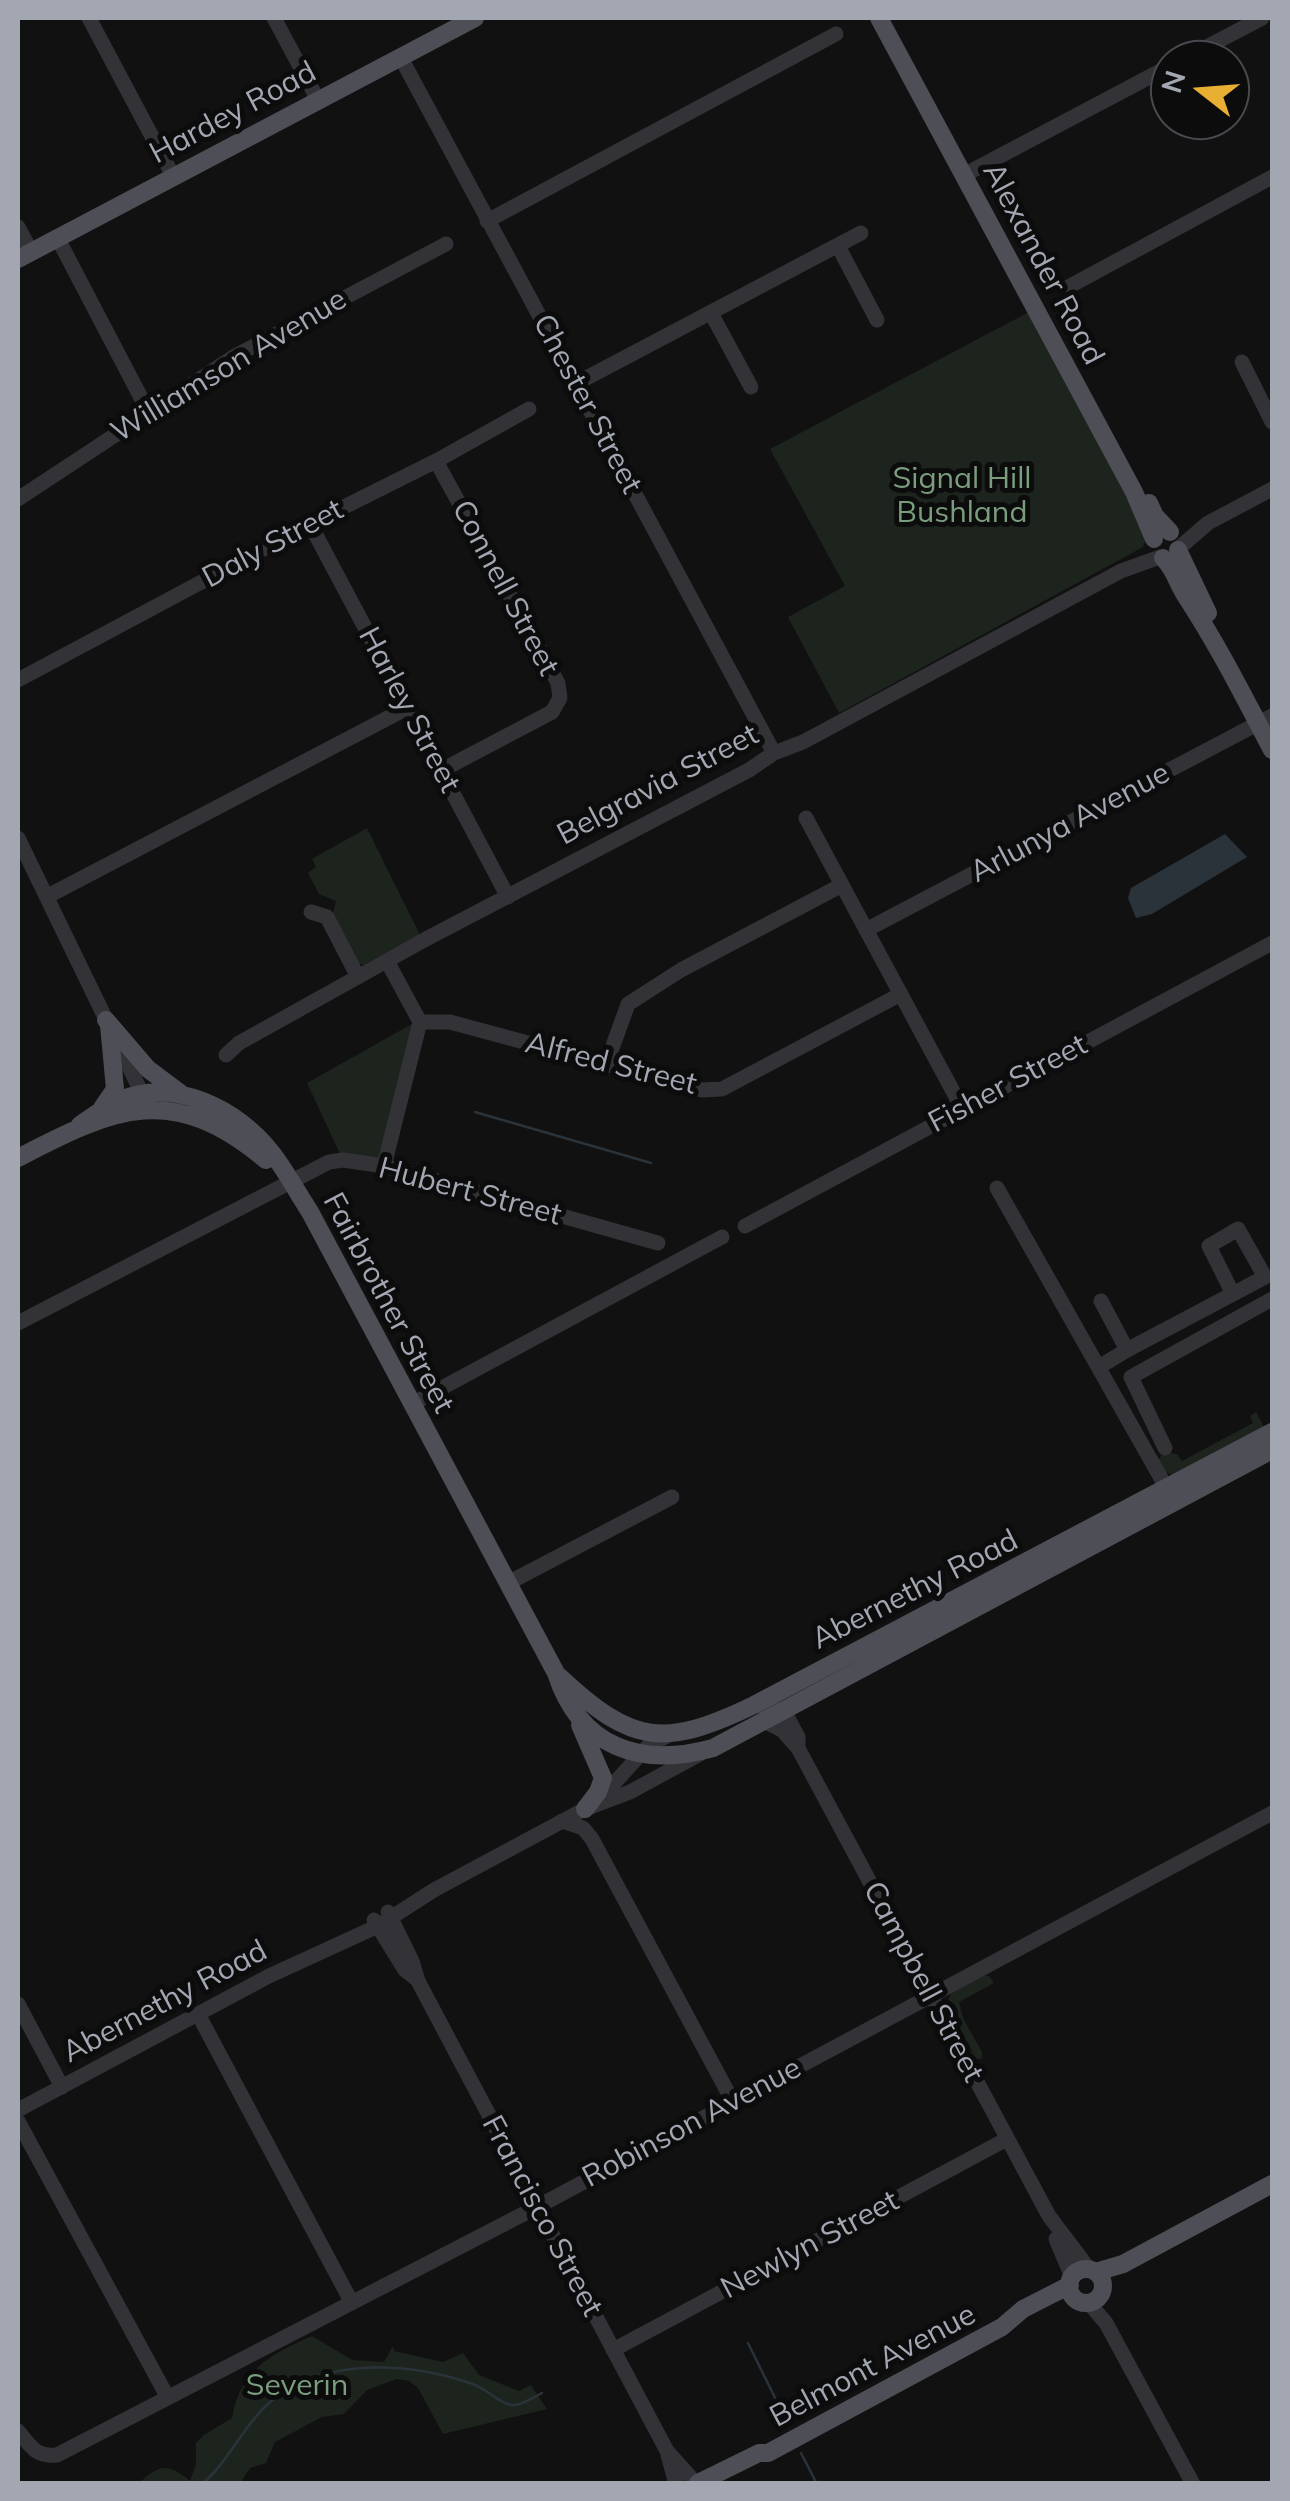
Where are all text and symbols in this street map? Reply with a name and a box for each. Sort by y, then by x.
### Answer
north arrow [1150,40,1250,140]
street label: Hardey Road [144,54,322,172]
text: N [1153,66,1193,97]
street label: Alexander Road [975,157,1111,371]
street label: Williamson Avenue [105,282,353,450]
street label: Chester Street [525,308,649,500]
park label: Signal Hill Bushland [893,461,1031,532]
street label: Daly Street [196,492,350,596]
street label: Connell Street [444,494,566,682]
street label: Harley Street [350,621,468,799]
street label: Belgravia Street [551,717,765,853]
street label: Arlunya Avenue [964,755,1176,891]
street label: Alfred Street [522,1025,700,1103]
street label: Fisher Street [923,1027,1093,1141]
street label: Hubert Street [375,1150,565,1234]
street label: Fairbrother Street [315,1187,461,1419]
street label: Abernethy Road [806,1523,1024,1657]
street label: Campbell Street [855,1876,991,2088]
street label: Abernethy Road [57,1933,273,2071]
street label: Robinson Avenue [577,2050,807,2196]
street label: Francisco Street [474,2109,610,2323]
street label: Newlyn Street [715,2183,905,2307]
street label: Belmont Avenue [764,2297,982,2435]
park label: Severin [246,2368,348,2404]

